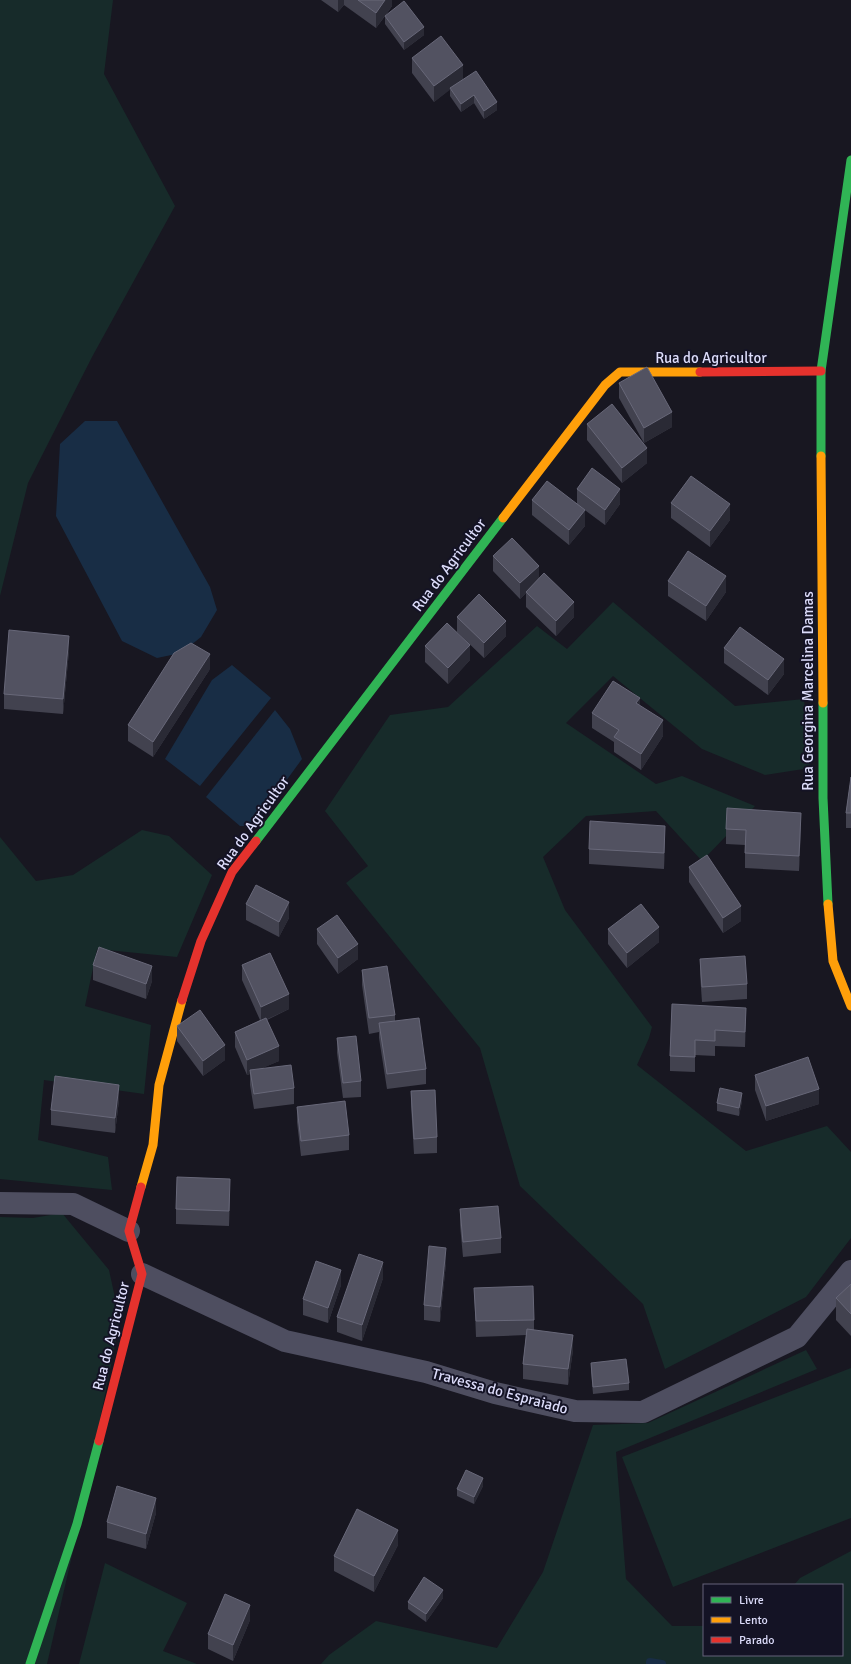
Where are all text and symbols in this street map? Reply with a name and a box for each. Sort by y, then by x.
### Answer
street label: Rua do Agricultor [655,349,767,367]
street label: Rua do Agricultor [408,515,490,615]
street label: Rua Georgina Marcelina Damas [799,591,817,791]
street label: Rua do Agricultor [213,772,293,873]
street label: Rua do Agricultor [89,1279,133,1392]
street label: Travessa do Espraiado [430,1364,570,1418]
legend [703,1584,843,1656]
text: Livre [739,1593,764,1608]
text: Lento [739,1613,768,1628]
text: Parado [739,1633,775,1648]

